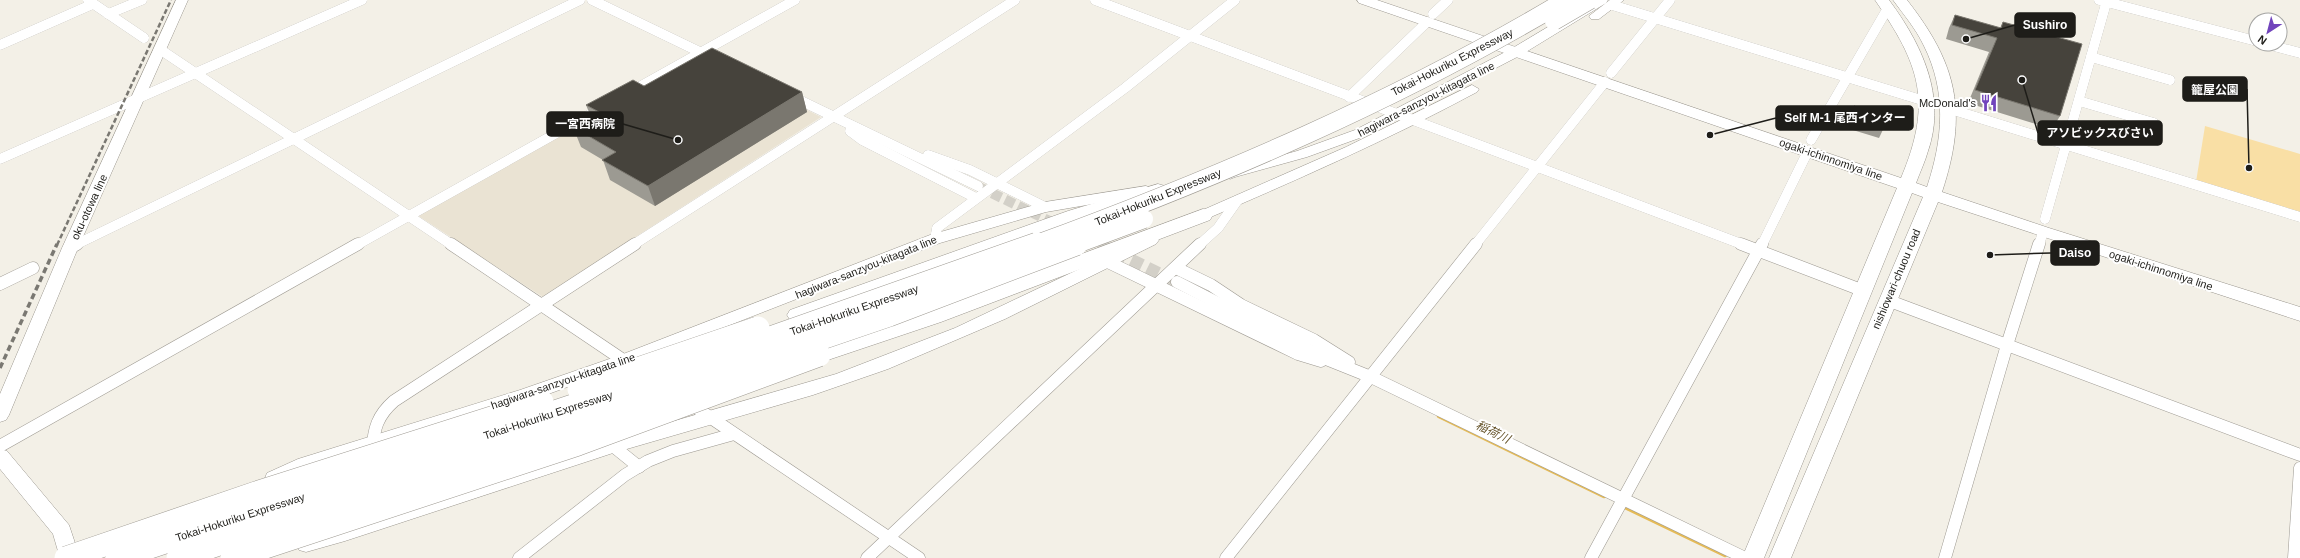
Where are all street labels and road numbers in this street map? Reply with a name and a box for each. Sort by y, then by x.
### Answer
street label: Tokai-Hokuriku Expressway [1389,26,1515,98]
street label: hagiwara-sanzyou-kitagata line [1356,59,1496,139]
street label: ogaki-ichinnomiya line [1778,136,1884,182]
street label: Tokai-Hokuriku Expressway [1093,166,1223,228]
street label: oku-otowa line [69,172,109,242]
street label: nishiowari-chuou road [1869,227,1923,331]
street label: hagiwara-sanzyou-kitagata line [793,233,939,301]
street label: ogaki-ichinnomiya line [2108,248,2214,292]
street label: Tokai-Hokuriku Expressway [788,282,920,338]
street label: hagiwara-sanzyou-kitagata line [489,351,637,411]
street label: Tokai-Hokuriku Expressway [482,388,615,442]
street label: Tokai-Hokuriku Expressway [174,490,307,544]

